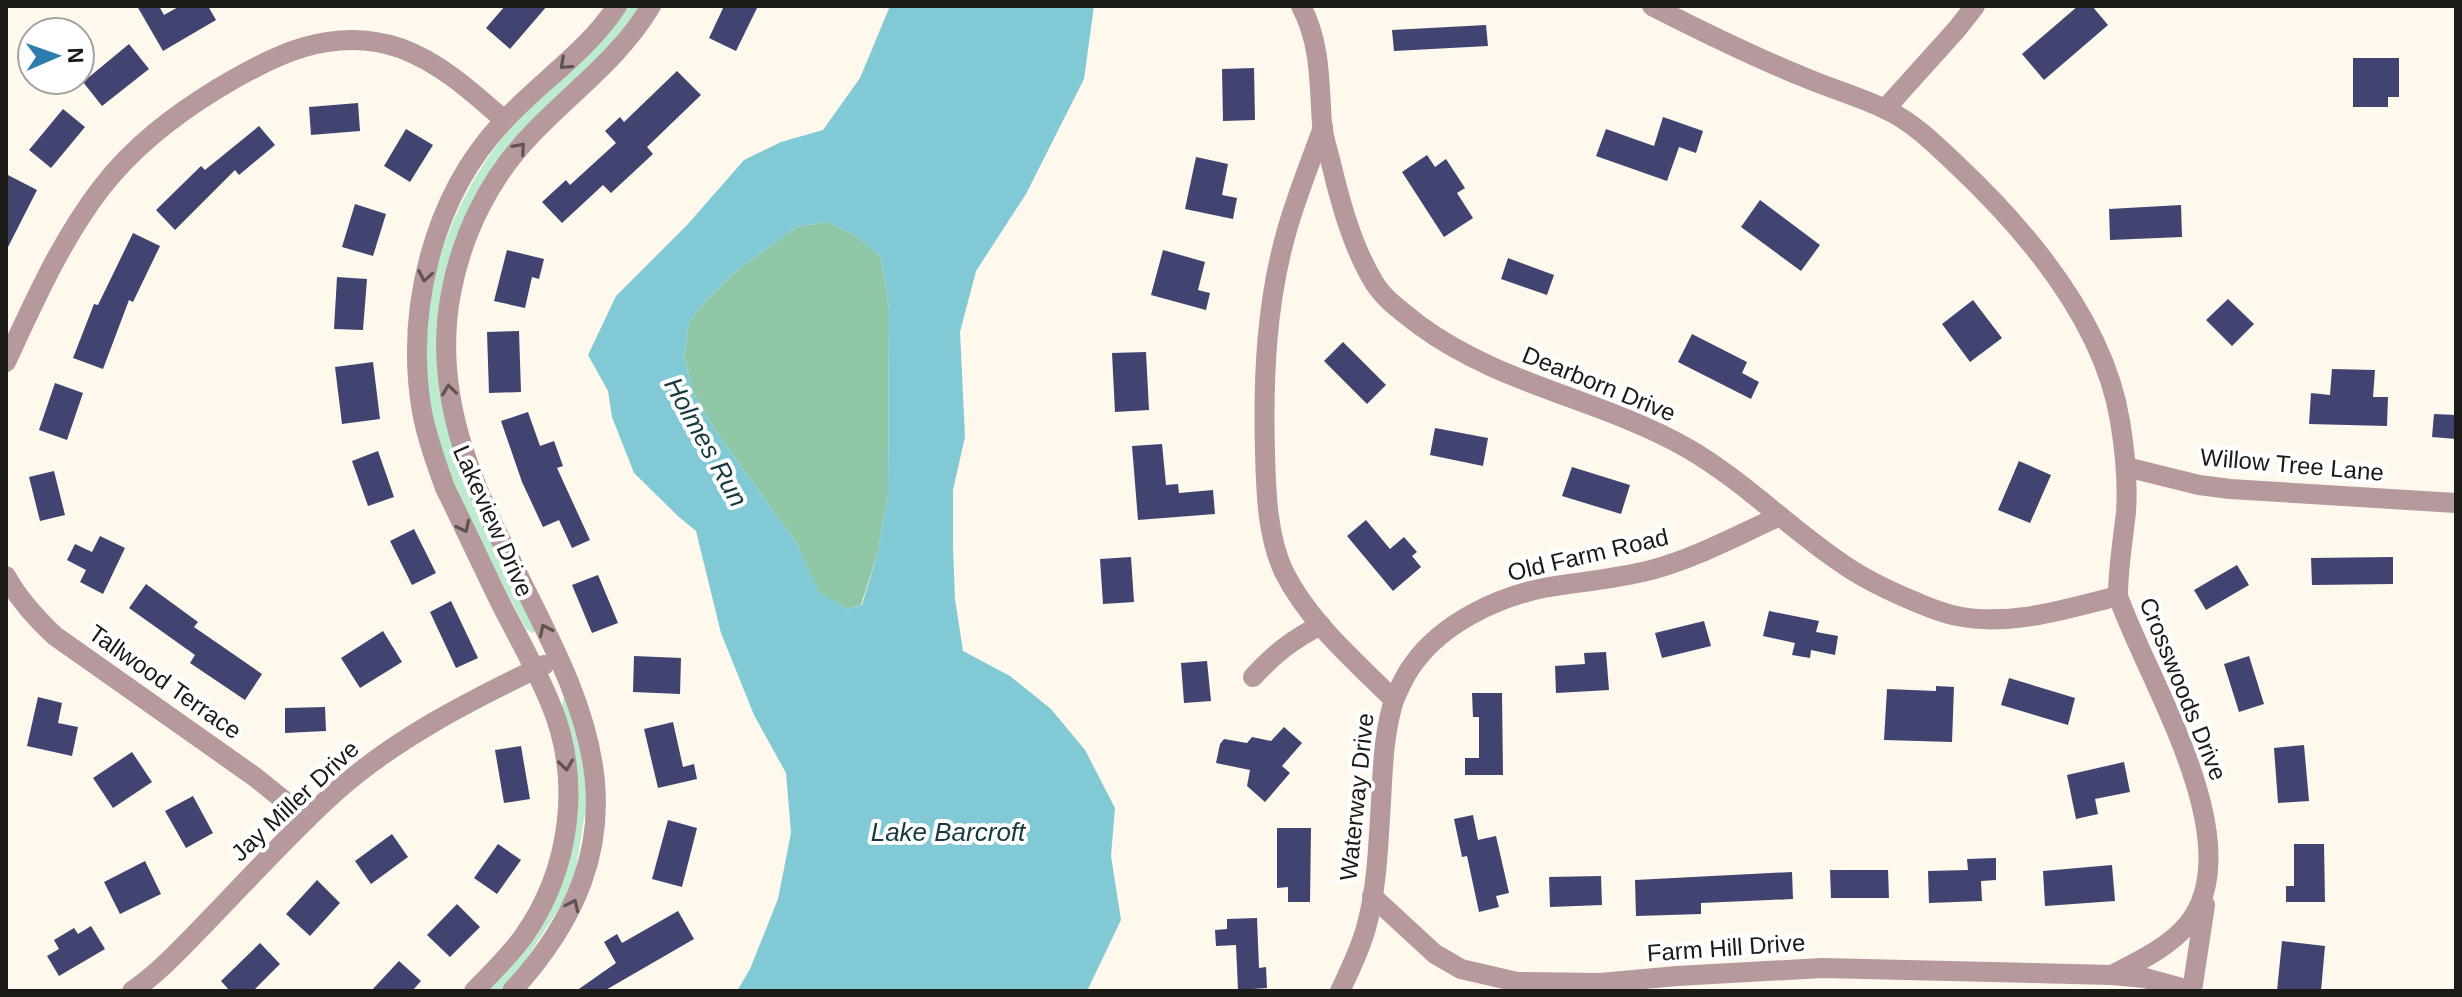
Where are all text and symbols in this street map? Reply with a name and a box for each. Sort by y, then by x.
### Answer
north arrow [16,16,96,96]
text: N [63,47,88,64]
one-way arrow [560,55,574,69]
one-way arrow [510,142,525,157]
one-way arrow [418,270,435,283]
street label: Dearborn Drive [1519,341,1680,427]
water label: Holmes Run [658,372,754,512]
one-way arrow [440,383,457,396]
street label: Lakeview Drive [448,441,539,601]
street label: Willow Tree Lane [2199,443,2385,486]
one-way arrow [455,519,470,534]
street label: Old Farm Road [1505,523,1671,586]
street label: Crosswoods Drive [2134,593,2232,784]
street label: Tallwood Terrace [84,619,247,744]
one-way arrow [539,623,555,638]
street label: Waterway Drive [1334,712,1379,882]
street label: Jay Miller Drive [225,735,364,866]
one-way arrow [557,758,574,772]
water label: Lake Barcroft [871,817,1027,847]
one-way arrow [563,898,579,913]
street label: Farm Hill Drive [1646,928,1806,967]

